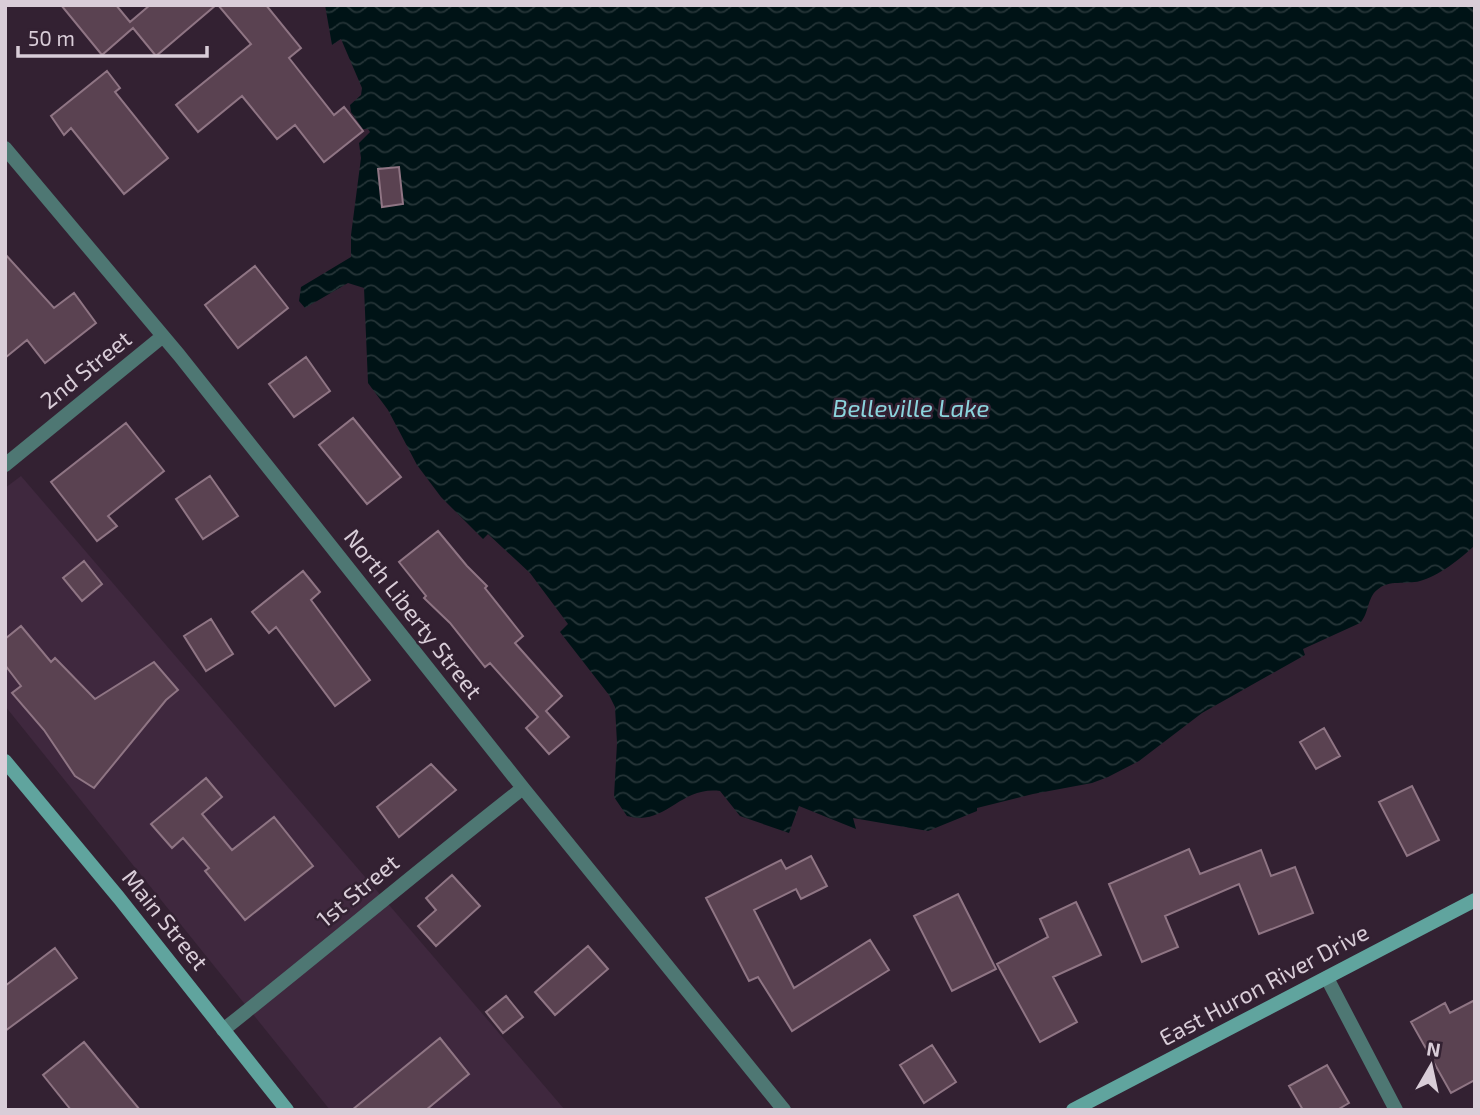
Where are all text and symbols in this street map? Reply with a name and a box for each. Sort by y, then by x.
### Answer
scale bar [18,14,206,58]
text: 50 m [28,25,75,50]
street label: 2nd Street [34,324,137,414]
water label: Belleville Lake [833,393,990,422]
street label: North Liberty Street [339,523,489,704]
street label: 1st Street [311,848,404,933]
street label: Main Street [117,864,215,975]
street label: East Huron River Drive [1154,917,1373,1051]
north arrow [1396,1031,1466,1101]
text: N [1425,1036,1442,1061]

